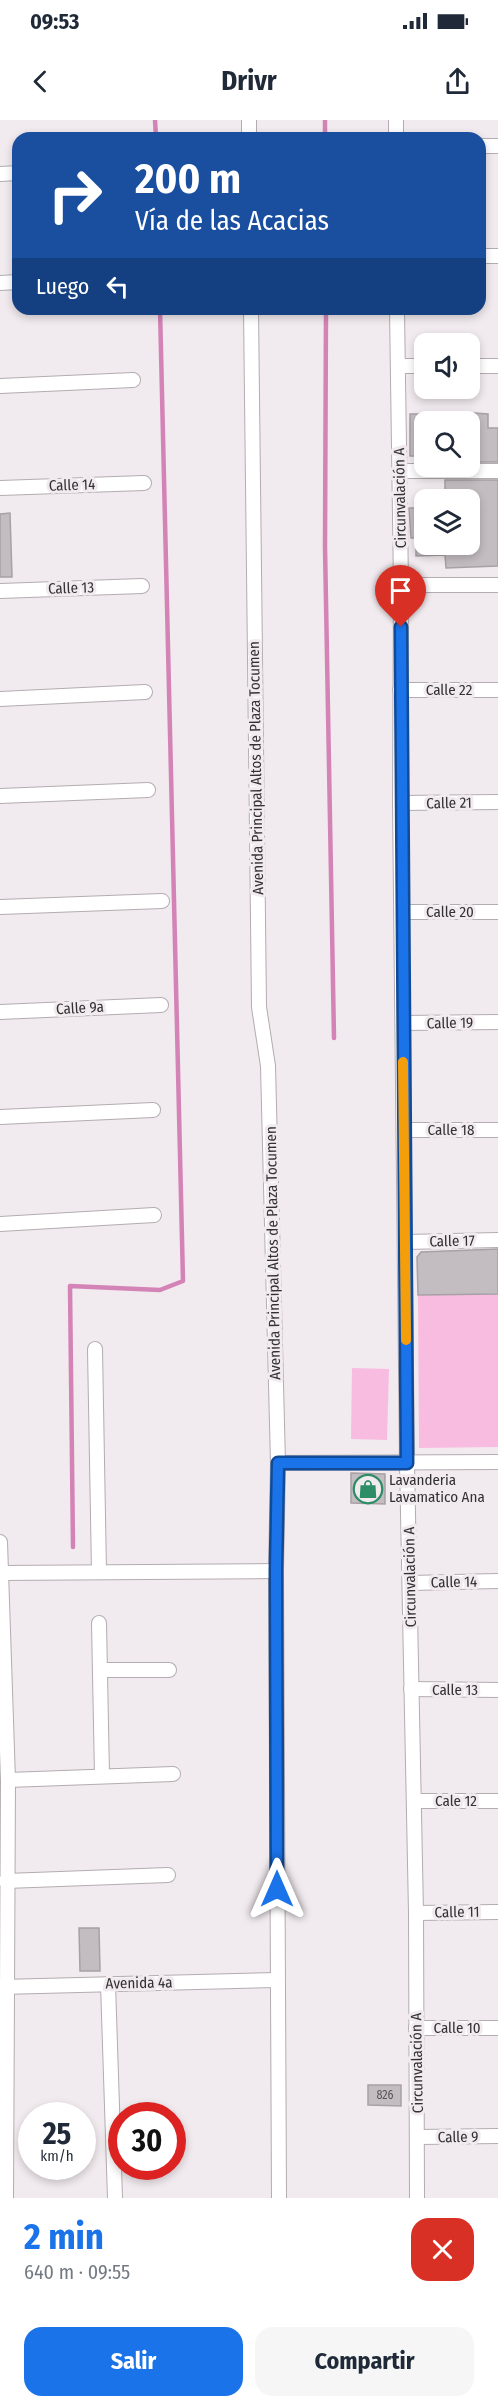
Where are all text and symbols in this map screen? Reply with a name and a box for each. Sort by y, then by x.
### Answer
text: 09:53 [30,8,79,35]
icon: back [24,65,57,98]
text: Drivr [221,65,277,97]
icon: share [441,65,474,98]
text: 200 m [135,154,241,204]
icon: right [36,156,114,234]
text: Vía de las Acacias [135,205,329,237]
icon: left [101,270,134,303]
text: Luego [36,273,89,300]
map controls [414,333,480,555]
button: sound [414,333,480,399]
button: search [414,411,480,477]
street label: Circunvalación A [390,448,410,548]
street label: Calle 14 [48,475,96,495]
button: layers [414,489,480,555]
pin [375,565,426,627]
icon: arrive [384,574,417,607]
street label: Calle 13 [48,578,95,598]
street label: Avenida Principal Altos de Plaza Tocumen [245,641,267,895]
street label: Calle 22 [426,681,473,699]
street label: Calle 21 [426,794,472,812]
street label: Calle 20 [426,903,474,921]
street label: Calle 9a [56,998,104,1018]
street label: Calle 19 [427,1014,473,1032]
street label: Calle 18 [428,1121,474,1139]
street label: Avenida Principal Altos de Plaza Tocumen [262,1126,284,1380]
street label: Calle 17 [429,1232,475,1250]
place label: Lavanderia Lavamatico Ana [389,1471,485,1506]
shop icon: Lavanderia Lavamatico Ana [352,1473,384,1505]
street label: Circunvalación A [400,1527,420,1627]
street label: Calle 14 [431,1573,477,1591]
street label: Calle 13 [432,1681,478,1699]
street label: Cale 12 [435,1792,477,1810]
position arrow [245,1857,309,1921]
street label: Calle 11 [434,1903,480,1921]
street label: Avenida 4a [105,1973,173,1993]
street label: Circunvalación A [407,2013,427,2113]
street label: Calle 10 [433,2019,481,2037]
house number: 826 [376,2088,394,2102]
speed limit sign: 30 [108,2102,186,2180]
text: 25 [43,2116,71,2152]
street label: Calle 9 [437,2128,479,2146]
text: km/h [40,2147,74,2165]
text: 2 min [24,2215,104,2259]
button: close [411,2218,474,2281]
text: 640 m · 09:55 [24,2260,130,2284]
button: Salir [24,2327,243,2396]
button: Compartir [255,2327,474,2396]

